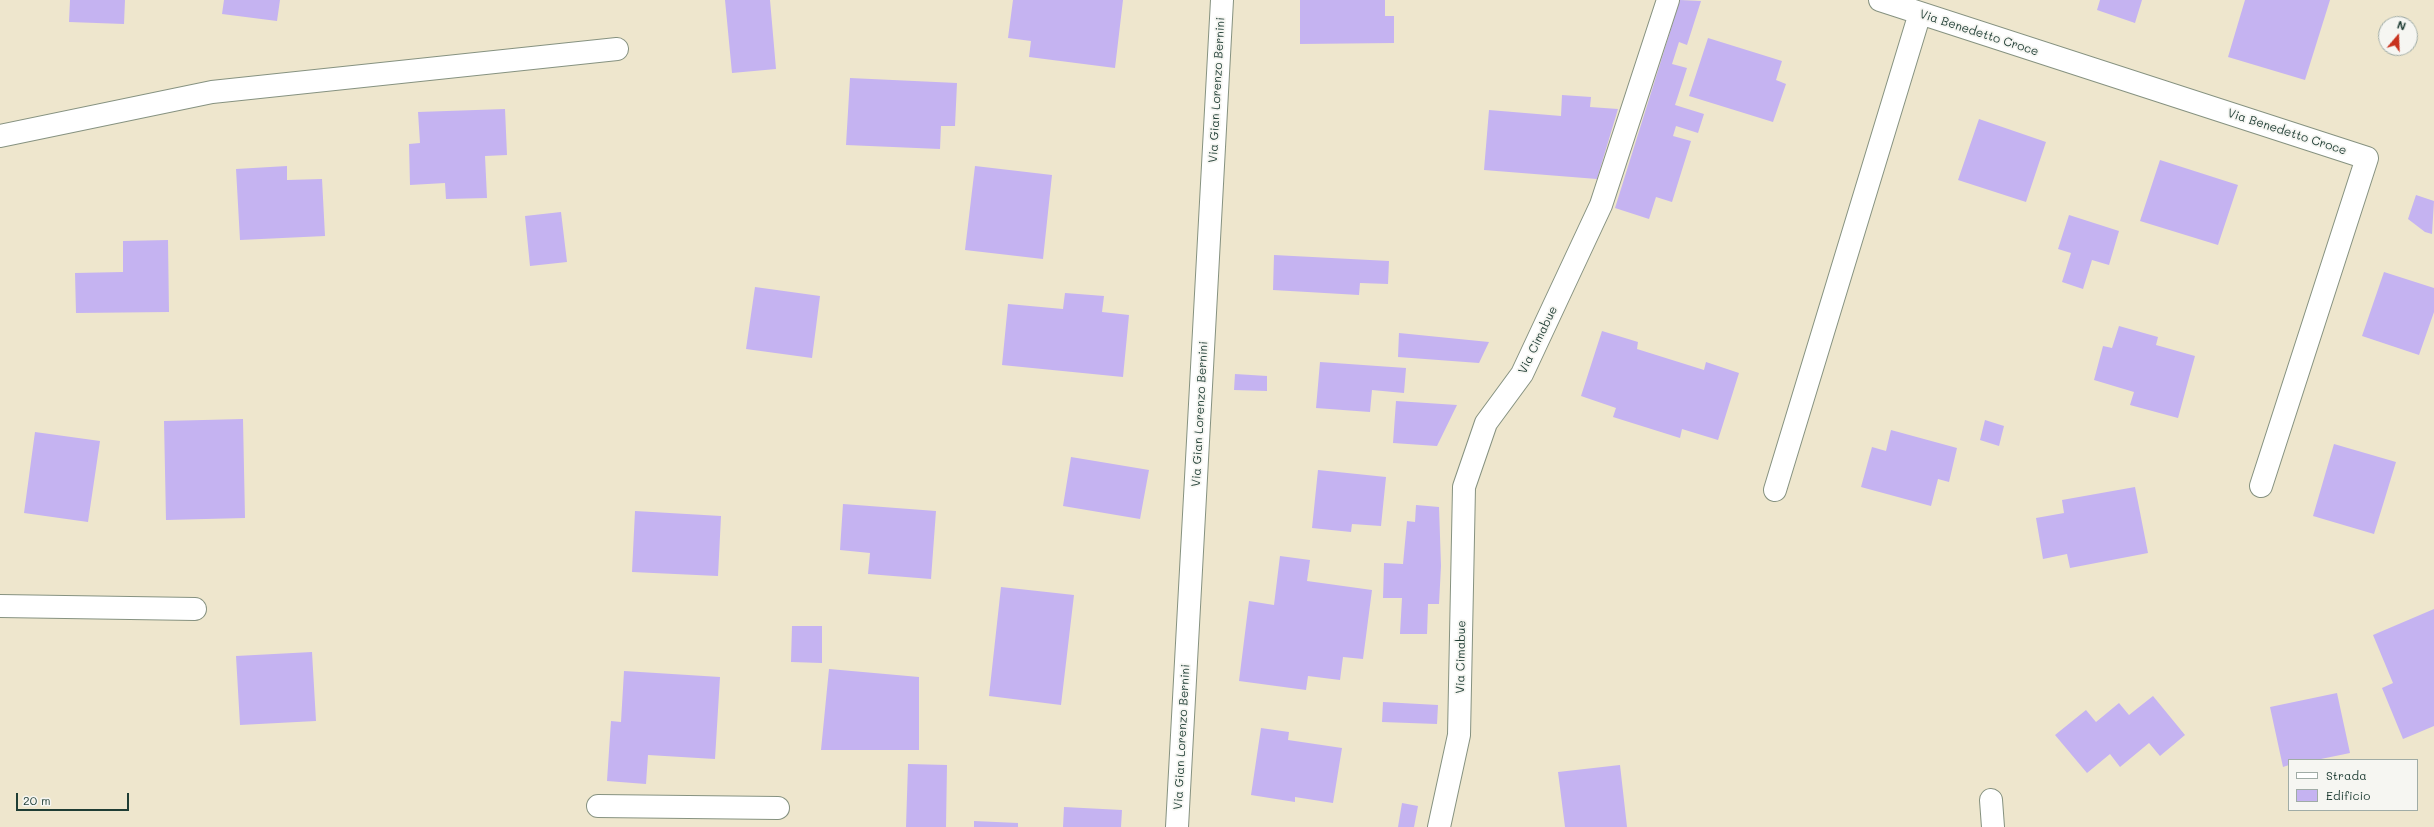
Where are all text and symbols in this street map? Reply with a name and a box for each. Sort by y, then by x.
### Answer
street label: Via Benedetto Croce [1918,7,2040,59]
north arrow [2378,16,2418,56]
street label: Via Gian Lorenzo Bernini [1206,17,1228,163]
text: N [2395,17,2408,34]
street label: Via Benedetto Croce [2226,106,2348,158]
street label: Via Cimabue [1515,304,1561,376]
street label: Via Gian Lorenzo Bernini [1189,341,1211,487]
street label: Via Cimabue [1453,620,1469,694]
street label: Via Gian Lorenzo Bernini [1171,664,1193,810]
legend [2288,759,2418,811]
text: Strada [2326,767,2367,783]
scale bar [18,785,131,811]
text: Edificio [2326,787,2370,803]
text: 20 m [23,792,51,808]

